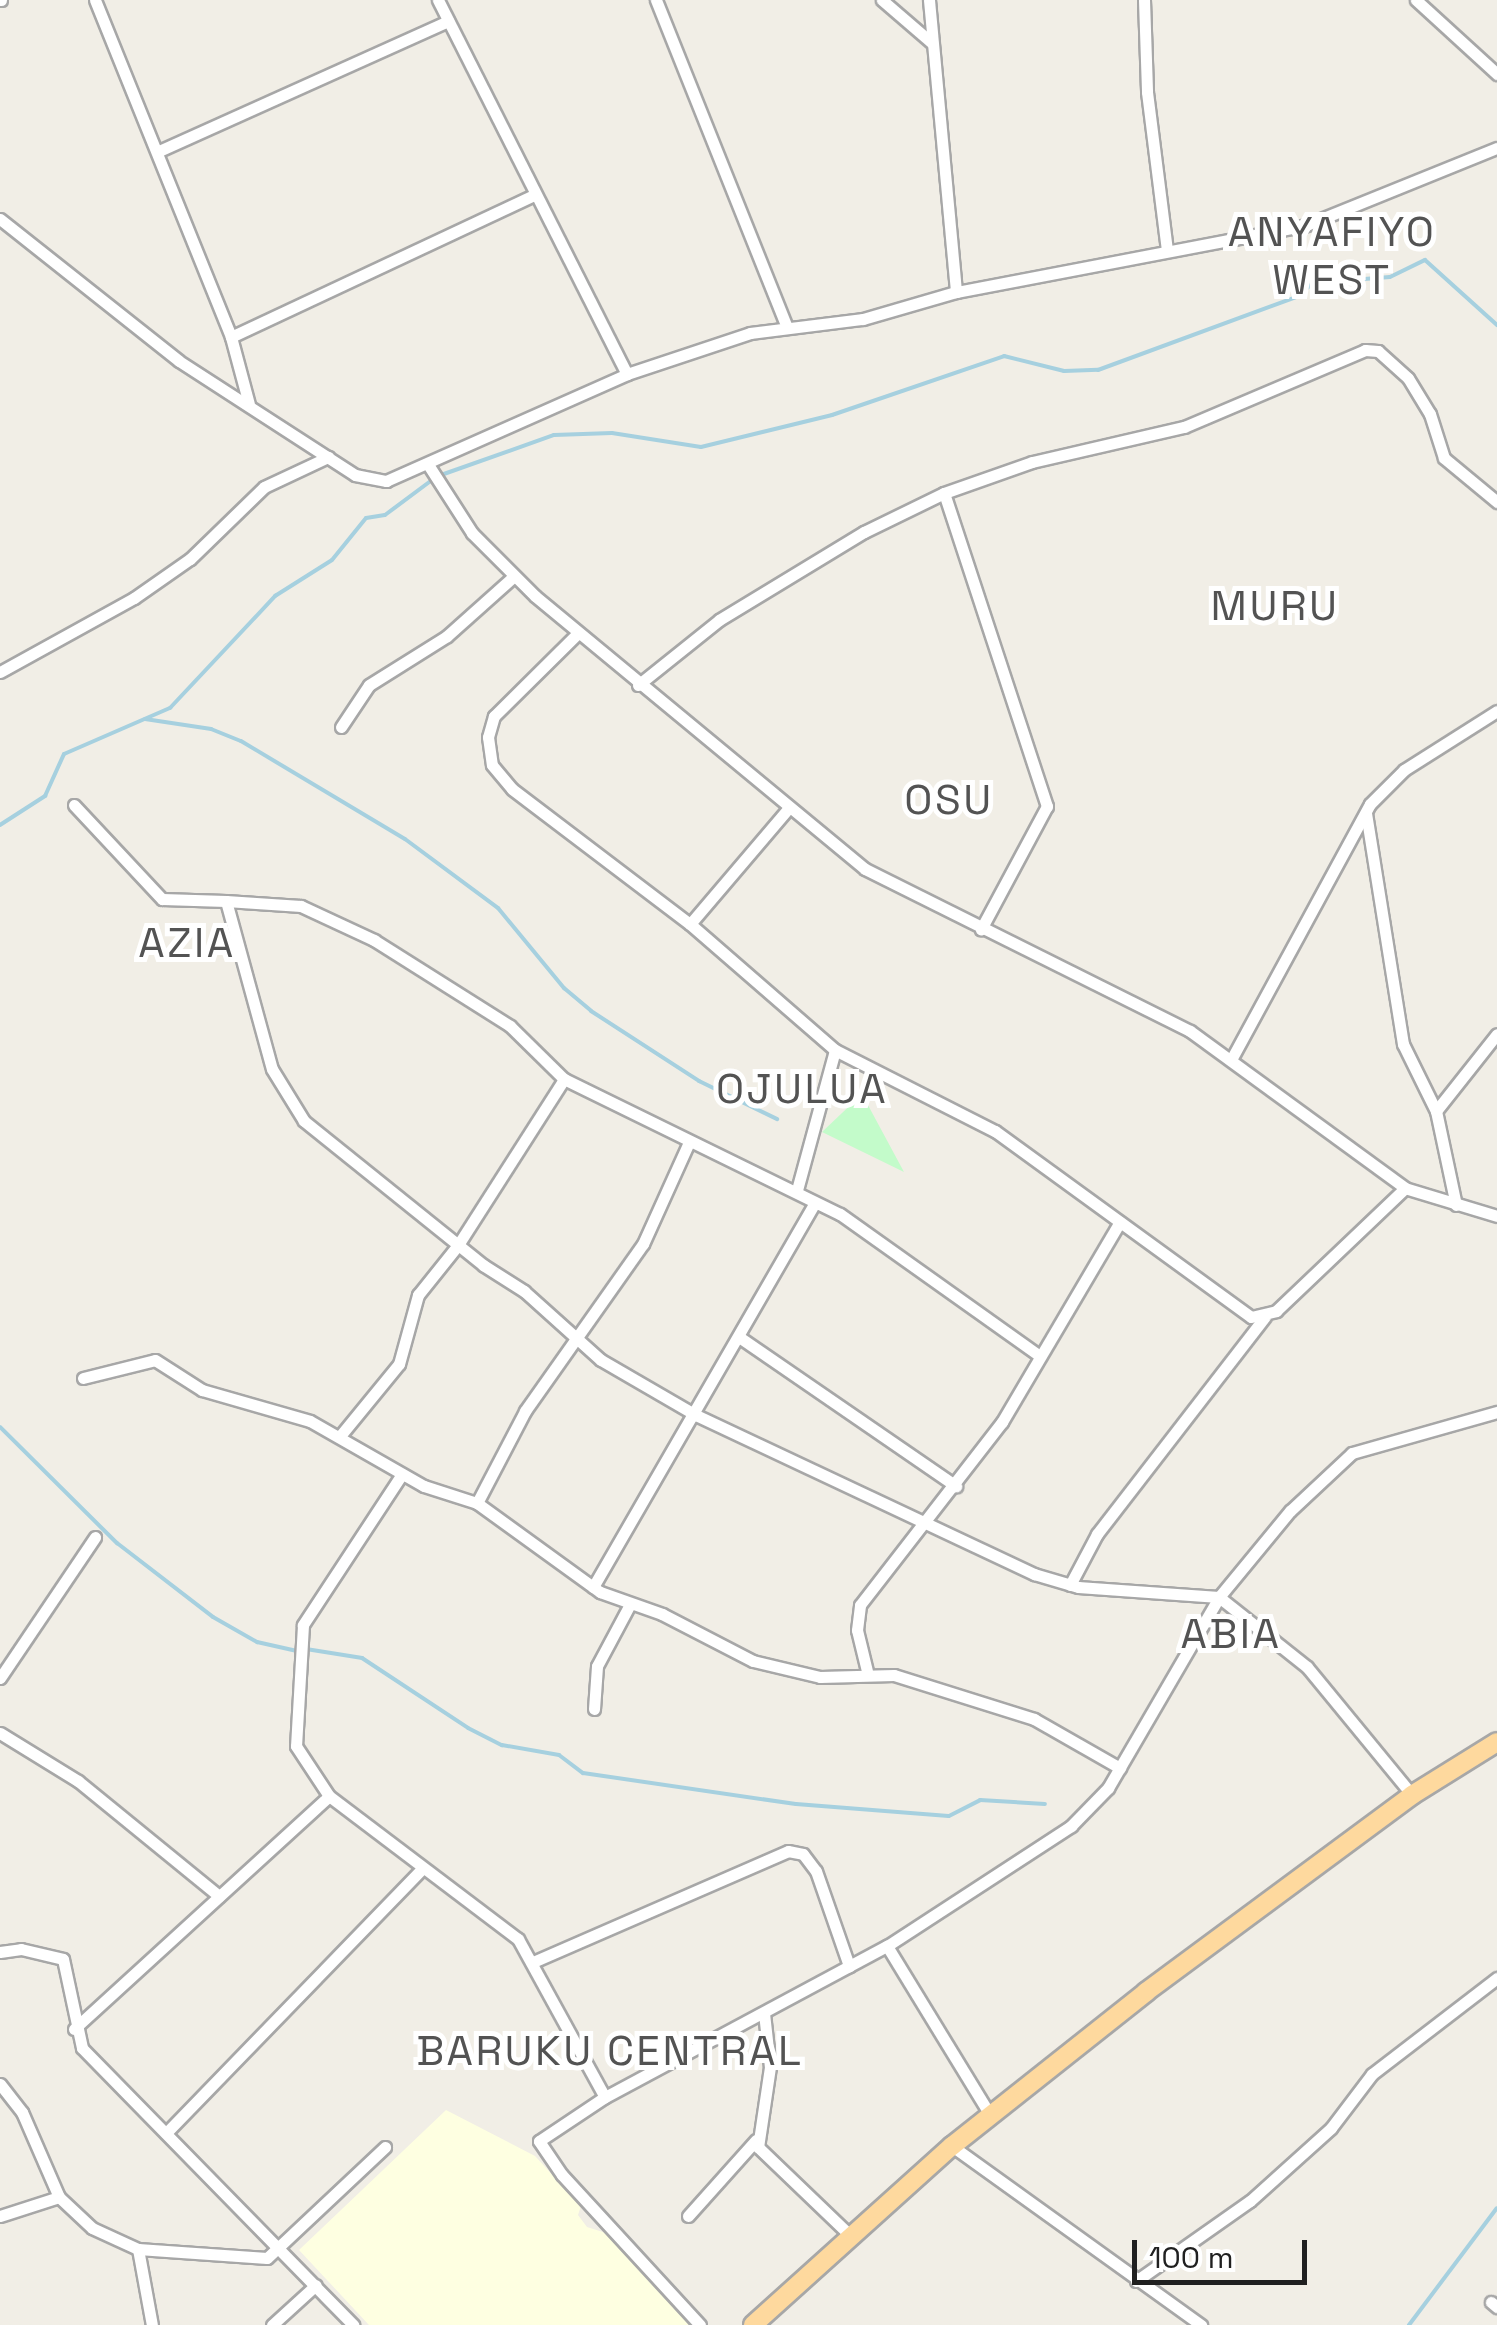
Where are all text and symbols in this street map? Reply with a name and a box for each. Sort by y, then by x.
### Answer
district label: ANYAFIYO WEST [1228,207,1436,306]
district label: MURU [1211,581,1339,631]
district label: OSU [904,775,994,825]
district label: AZIA [138,918,236,968]
district label: OJULUA [716,1064,888,1114]
district label: ABIA [1181,1609,1281,1659]
district label: BARUKU CENTRAL [417,2026,803,2076]
scale bar [1137,2220,1312,2282]
text: 100 m [1149,2238,1234,2277]

